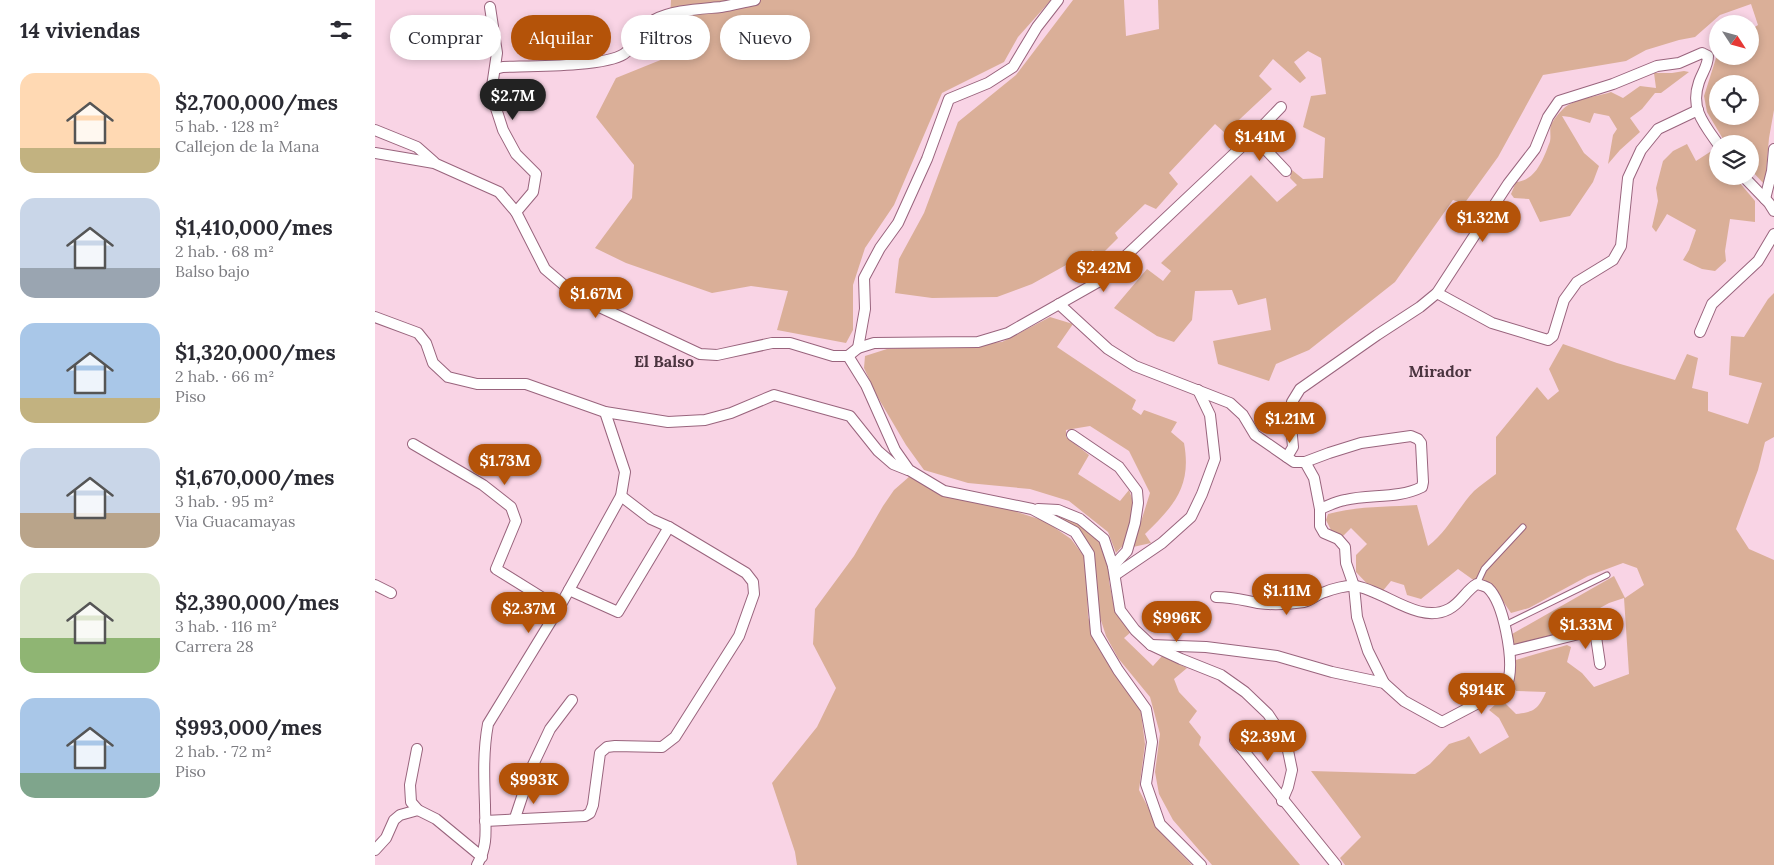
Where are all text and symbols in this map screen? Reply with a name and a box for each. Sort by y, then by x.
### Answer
chip: Comprar [390,15,501,60]
chip: Alquilar [511,15,611,60]
chip: Filtros [621,15,710,60]
chip: Nuevo [720,15,810,60]
north arrow [1709,15,1759,65]
map controls [1709,15,1759,185]
icon: filters [327,16,355,44]
text: 14 viviendas [20,17,140,44]
button: locate [1709,75,1759,125]
pin: $2.7M [478,78,548,121]
text: $2.7M [491,85,535,105]
text: $2,700,000/mes [175,89,338,116]
icon: home [60,93,120,153]
text: 5 hab. · 128 m² [175,116,280,136]
pin: $1.41M [1219,120,1301,162]
text: $1.41M [1235,126,1285,146]
button: layers [1709,135,1759,185]
text: Callejon de la Mana [175,136,319,156]
pin: $1.32M [1442,200,1524,243]
text: $1.32M [1457,207,1509,227]
text: $1,410,000/mes [175,214,333,241]
icon: home [60,218,120,278]
text: 2 hab. · 68 m² [175,241,274,261]
pin: $2.42M [1063,250,1145,293]
text: $2.42M [1077,257,1131,277]
text: Balso bajo [175,261,250,281]
pin: $1.67M [555,276,637,319]
text: $1.67M [570,283,622,303]
text: $1,320,000/mes [175,339,336,366]
icon: home [60,343,120,403]
district label: El Balso [634,351,694,371]
district label: Mirador [1409,361,1472,381]
text: 2 hab. · 66 m² [175,366,274,386]
text: Piso [175,386,206,406]
pin: $1.21M [1249,402,1331,444]
text: $1.21M [1265,408,1315,428]
pin: $1.73M [464,444,546,486]
text: $1.73M [479,450,531,470]
text: $1,670,000/mes [175,464,335,491]
icon: home [60,468,120,528]
text: 3 hab. · 95 m² [175,491,274,511]
text: Via Guacamayas [175,511,295,531]
pin: $1.11M [1246,574,1328,616]
text: $1.11M [1263,580,1311,600]
text: $2,390,000/mes [175,589,339,616]
pin: $2.37M [488,592,570,634]
icon: home [60,593,120,653]
text: $2.37M [502,598,556,618]
pin: $996K [1142,600,1212,643]
text: $996K [1153,607,1201,627]
pin: $1.33M [1545,608,1627,650]
text: $1.33M [1559,614,1613,634]
text: 3 hab. · 116 m² [175,616,277,636]
text: Carrera 28 [175,636,254,656]
pin: $914K [1447,672,1517,715]
text: $914K [1459,679,1505,699]
text: $993,000/mes [175,714,322,741]
icon: home [60,718,120,778]
pin: $2.39M [1227,720,1309,762]
text: $2.39M [1240,726,1296,746]
text: 2 hab. · 72 m² [175,741,272,761]
text: Piso [175,761,206,781]
pin: $993K [499,762,569,805]
text: $993K [510,769,558,789]

